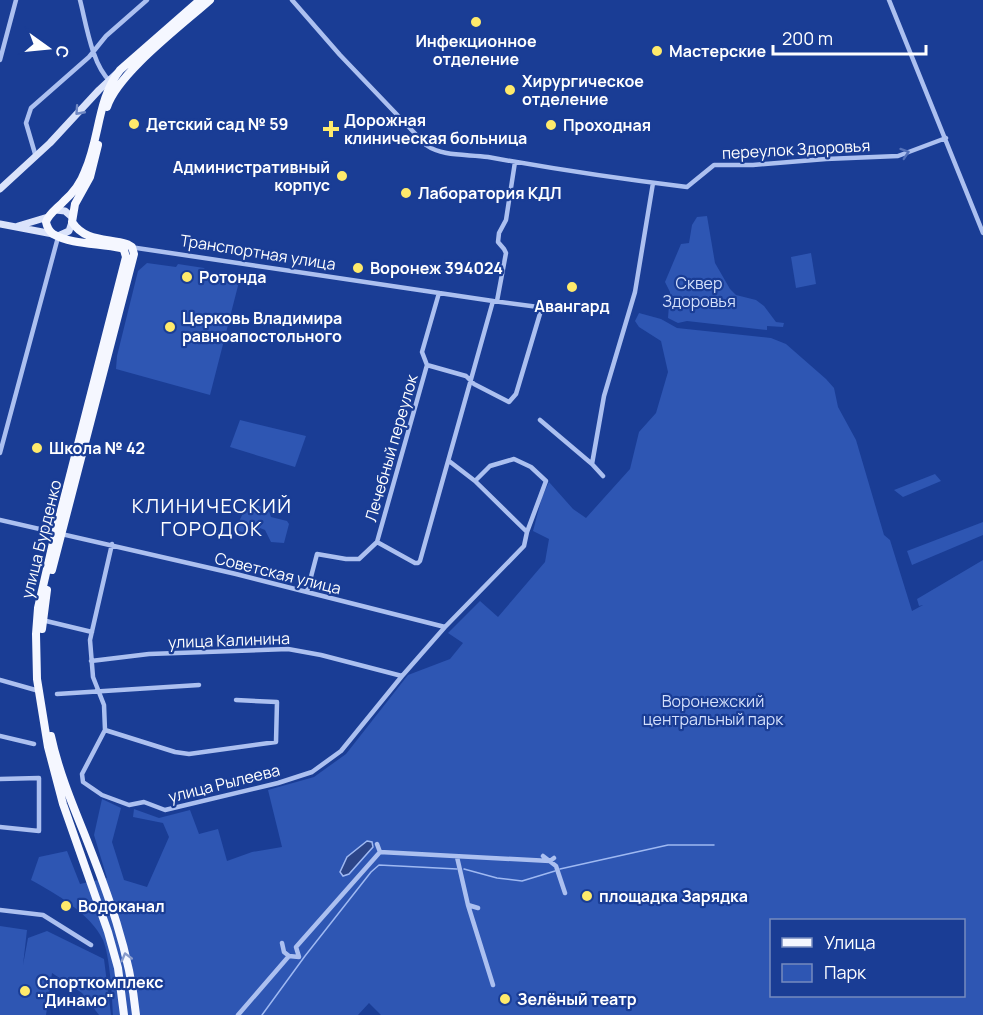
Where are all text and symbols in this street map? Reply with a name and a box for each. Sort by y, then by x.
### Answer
marker: Инфекционное отделение [469,15,483,29]
north arrow [18,18,78,78]
scale bar [773,18,926,56]
text: 200 m [782,26,833,50]
place label: Инфекционное отделение [415,30,537,70]
place label: Мастерские [669,40,767,62]
text: С [50,43,75,61]
marker: Мастерские [650,44,664,58]
place label: Хирургическое отделение [522,70,644,110]
marker: Хирургическое отделение [503,83,517,97]
one-way arrow [75,105,86,115]
place label: Дорожная клиническая больница [344,109,527,149]
place label: Детский сад № 59 [146,113,288,135]
place label: Проходная [563,114,651,136]
marker: Детский сад № 59 [127,117,141,131]
marker: Проходная [544,118,558,132]
marker: Дорожная клиническая больница [322,120,340,138]
street label: переулок Здоровья [721,134,871,164]
one-way arrow [899,147,910,160]
place label: Административный корпус [173,156,330,196]
marker: Административный корпус [335,169,349,183]
place label: Лаборатория КДЛ [418,182,562,204]
marker: Лаборатория КДЛ [399,186,413,200]
street label: Транспортная улица [179,229,337,275]
place label: Воронеж 394024 [370,257,503,279]
marker: Воронеж 394024 [351,261,365,275]
place label: Ротонда [199,266,266,288]
marker: Ротонда [180,270,194,284]
park label: Сквер Здоровья [662,272,736,312]
marker: Авангард [565,280,579,294]
place label: Авангард [534,295,610,317]
place label: Церковь Владимира равноапостольного [182,307,342,347]
marker: Церковь Владимира равноапостольного [163,320,177,334]
street label: Лечебный переулок [359,371,423,524]
place label: Школа № 42 [49,437,145,459]
marker: Школа № 42 [30,441,44,455]
street label: улица Бурденко [16,477,66,601]
district label: КЛИНИЧЕСКИЙ ГОРОДОК [132,492,292,542]
street label: Советская улица [212,547,344,599]
street label: улица Калинина [168,627,290,653]
park label: Воронежский центральный парк [643,690,784,730]
street label: улица Рылеева [166,759,282,807]
place label: площадка Зарядка [599,885,748,907]
marker: площадка Зарядка [580,889,594,903]
place label: Водоканал [78,895,165,917]
marker: Водоканал [59,899,73,913]
legend [770,919,965,997]
text: Улица [824,930,876,954]
one-way arrow [121,953,134,963]
text: Парк [824,960,867,984]
place label: Спорткомплекс "Динамо" [37,971,163,1011]
marker: Спорткомплекс "Динамо" [18,984,32,998]
place label: Зелёный театр [517,988,637,1010]
marker: Зелёный театр [498,992,512,1006]

